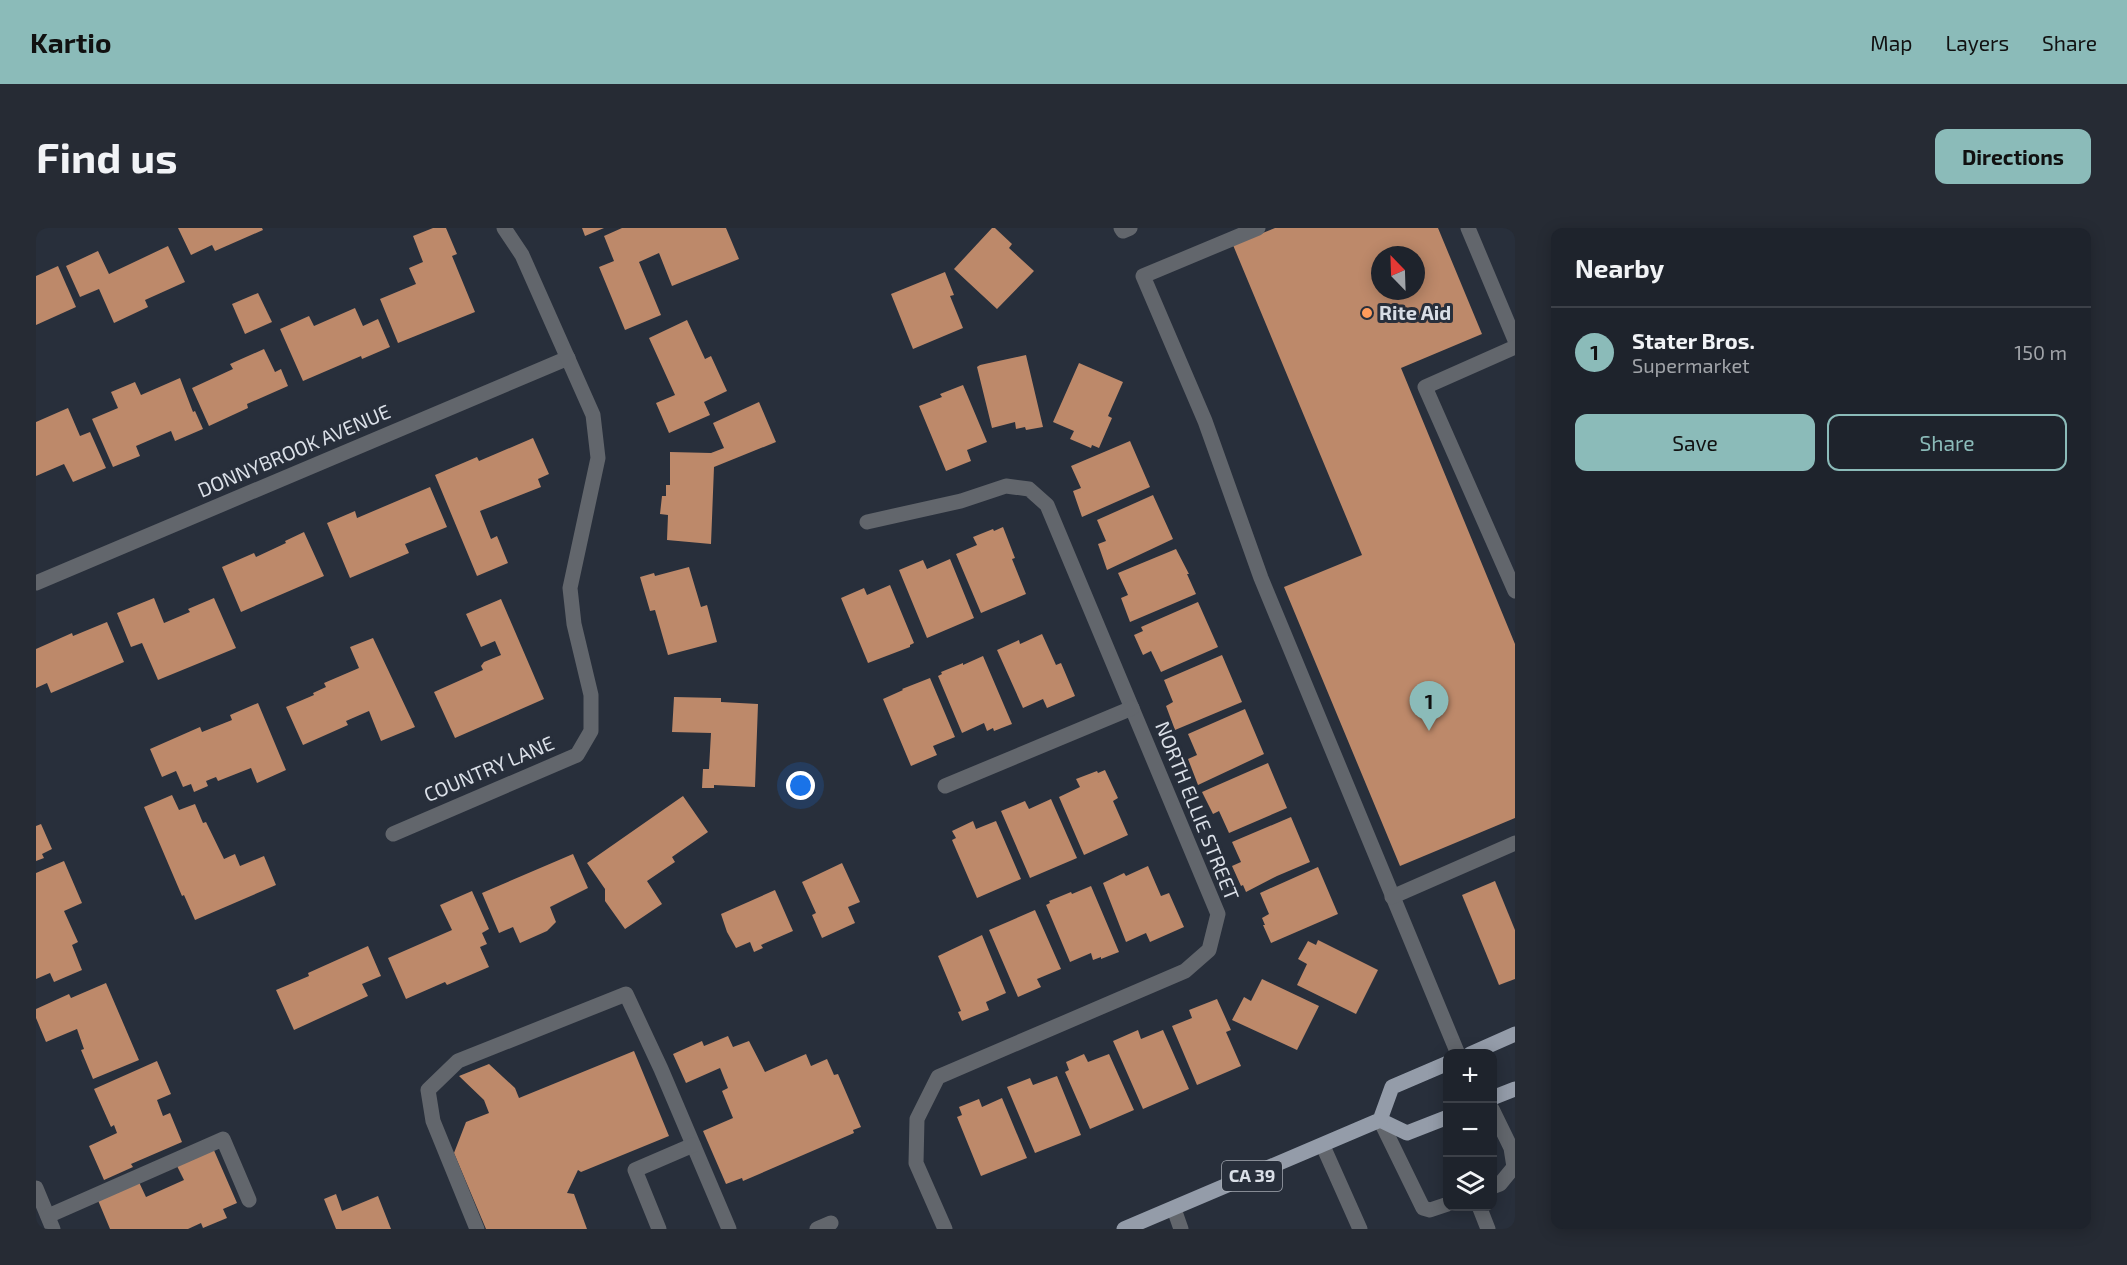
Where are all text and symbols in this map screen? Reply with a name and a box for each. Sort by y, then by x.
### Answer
text: Kartio [30,25,111,59]
text: Map [1870,30,1912,55]
text: Layers [1945,30,2009,55]
text: Share [2042,30,2097,55]
button: Directions [1935,129,2091,184]
text: Find us [36,131,178,181]
north arrow [1371,246,1425,300]
text: Nearby [1575,252,1664,283]
place label: Rite Aid [1379,300,1451,324]
marker: Rite Aid [1360,306,1374,320]
text: Stater Bros. [1632,327,1755,353]
text: 1 [1590,340,1599,364]
text: 150 m [2014,340,2067,364]
text: Supermarket [1632,353,1750,377]
street label: DONNYBROOK AVENUE [194,399,394,502]
button: Save [1575,414,1815,471]
button: Share [1827,414,2067,471]
pin: 1 [1410,682,1448,731]
street label: NORTH ELLIE STREET [1151,718,1245,904]
street label: COUNTRY LANE [420,730,557,806]
your location [786,771,815,800]
map controls [1443,1049,1497,1211]
button: + [1443,1049,1497,1103]
button: − [1443,1103,1497,1157]
button: layers [1443,1157,1497,1211]
road number: CA 39 [1222,1161,1282,1191]

